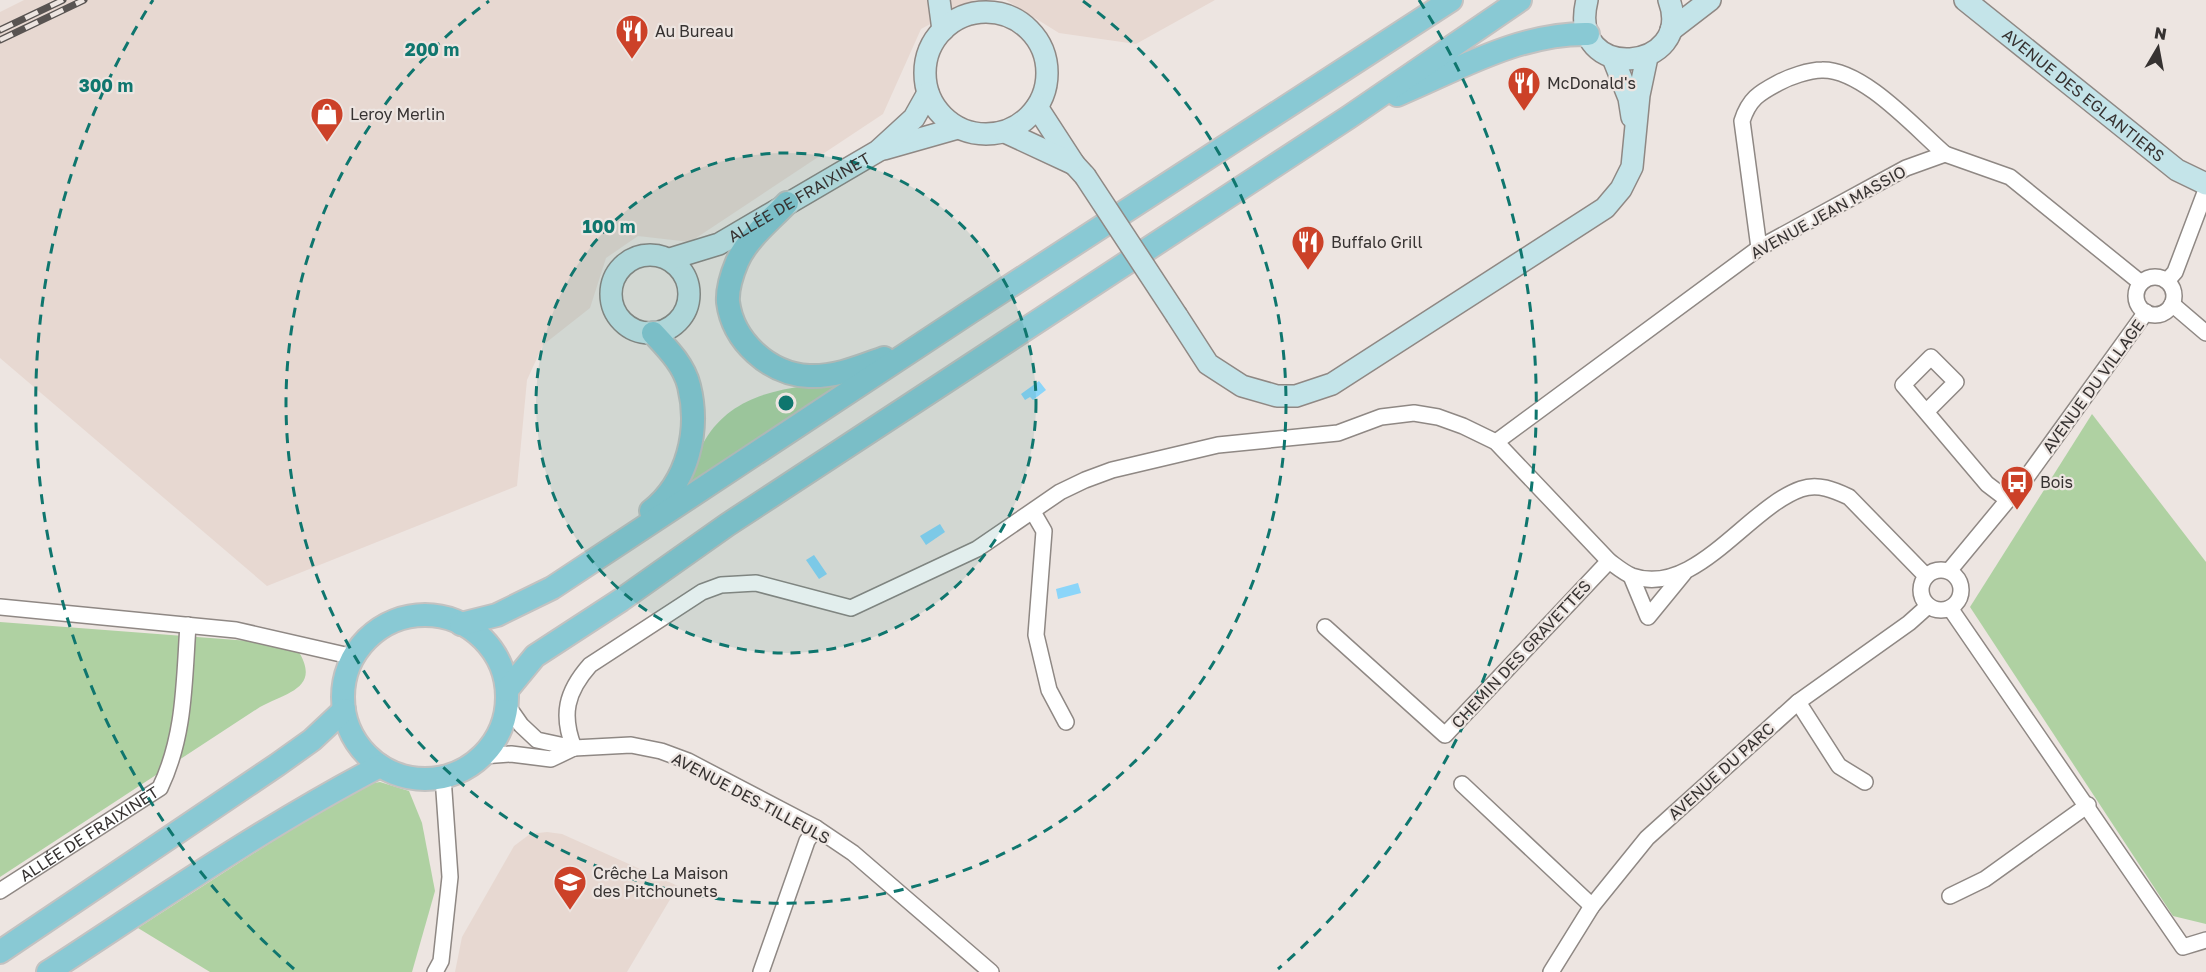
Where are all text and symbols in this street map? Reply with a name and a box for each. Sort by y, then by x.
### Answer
restaurant icon: Au Bureau [614,13,650,60]
north arrow [2128,18,2188,78]
place label: Au Bureau [655,21,734,41]
street label: AVENUE DES EGLANTIERS [2000,23,2168,165]
text: 200 m [405,38,459,60]
restaurant icon: McDonald's [1506,65,1542,112]
place label: McDonald's [1547,73,1636,93]
text: 300 m [79,74,133,96]
shop icon: Leroy Merlin [309,96,345,143]
place label: Leroy Merlin [350,104,445,124]
street label: ALLÉE DE FRAIXINET [724,148,874,247]
street label: AVENUE JEAN MASSIO [1747,161,1909,263]
text: 100 m [583,215,635,237]
restaurant icon: Buffalo Grill [1290,224,1326,271]
place label: Buffalo Grill [1331,232,1423,252]
street label: AVENUE DU VILLAGE [2038,315,2148,457]
centre of rings [776,393,796,413]
bus stop icon: Bois [1999,464,2035,511]
place label: Bois [2040,472,2073,492]
street label: CHEMIN DES GRAVETTES [1447,576,1595,732]
street label: AVENUE DU PARC [1664,718,1778,824]
street label: AVENUE DES TILLEULS [669,748,833,848]
street label: ALLÉE DE FRAIXINET [16,782,162,886]
place label: Crêche La Maison des Pitchounets [593,863,728,901]
school or university icon: Crêche La Maison des Pitchounets [552,864,588,911]

